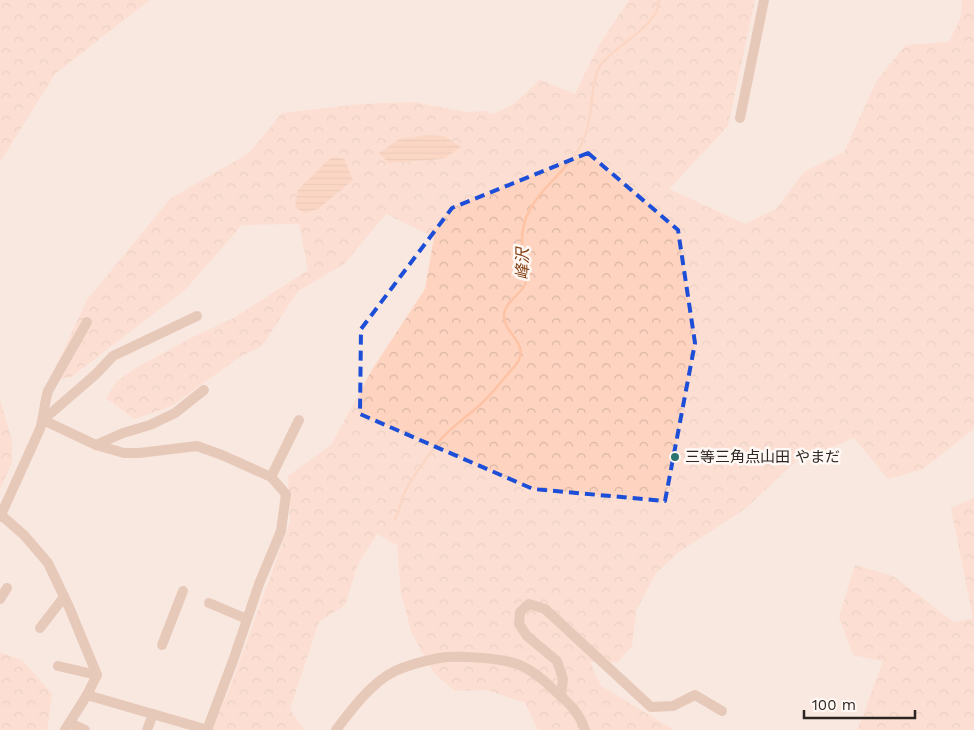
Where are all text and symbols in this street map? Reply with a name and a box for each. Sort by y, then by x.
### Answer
water label: 峰沢 [513,246,532,280]
place label: 三等三角点山田 やまだ [685,448,840,466]
marker: 三等三角点山田 やまだ [669,451,681,463]
scale bar [804,688,915,720]
text: 100 m [812,696,856,714]

